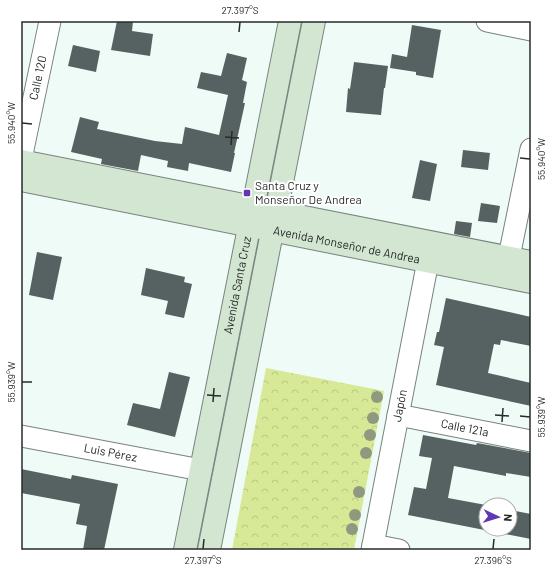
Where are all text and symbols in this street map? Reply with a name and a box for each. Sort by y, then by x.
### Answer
text: 27.397°S [221,4,259,16]
street label: Calle 120 [26,54,49,101]
text: 55.940°W [5,102,17,144]
text: 55.940°W [535,138,547,180]
place label: Santa Cruz y Monseñor De Andrea [255,178,362,206]
marker: Santa Cruz y Monseñor De Andrea [242,188,252,198]
street label: Avenida Monseñor de Andrea [272,223,421,266]
street label: Avenida Santa Cruz [220,235,253,335]
text: 55.939°W [5,361,17,403]
street label: Japón [389,388,409,423]
text: 55.939°W [535,396,547,438]
street label: Calle 121a [440,416,490,439]
street label: Luis Pérez [83,440,138,464]
north arrow [478,497,518,537]
text: N [502,514,515,522]
text: 27.397°S [184,554,222,566]
text: 27.396°S [474,554,512,566]

